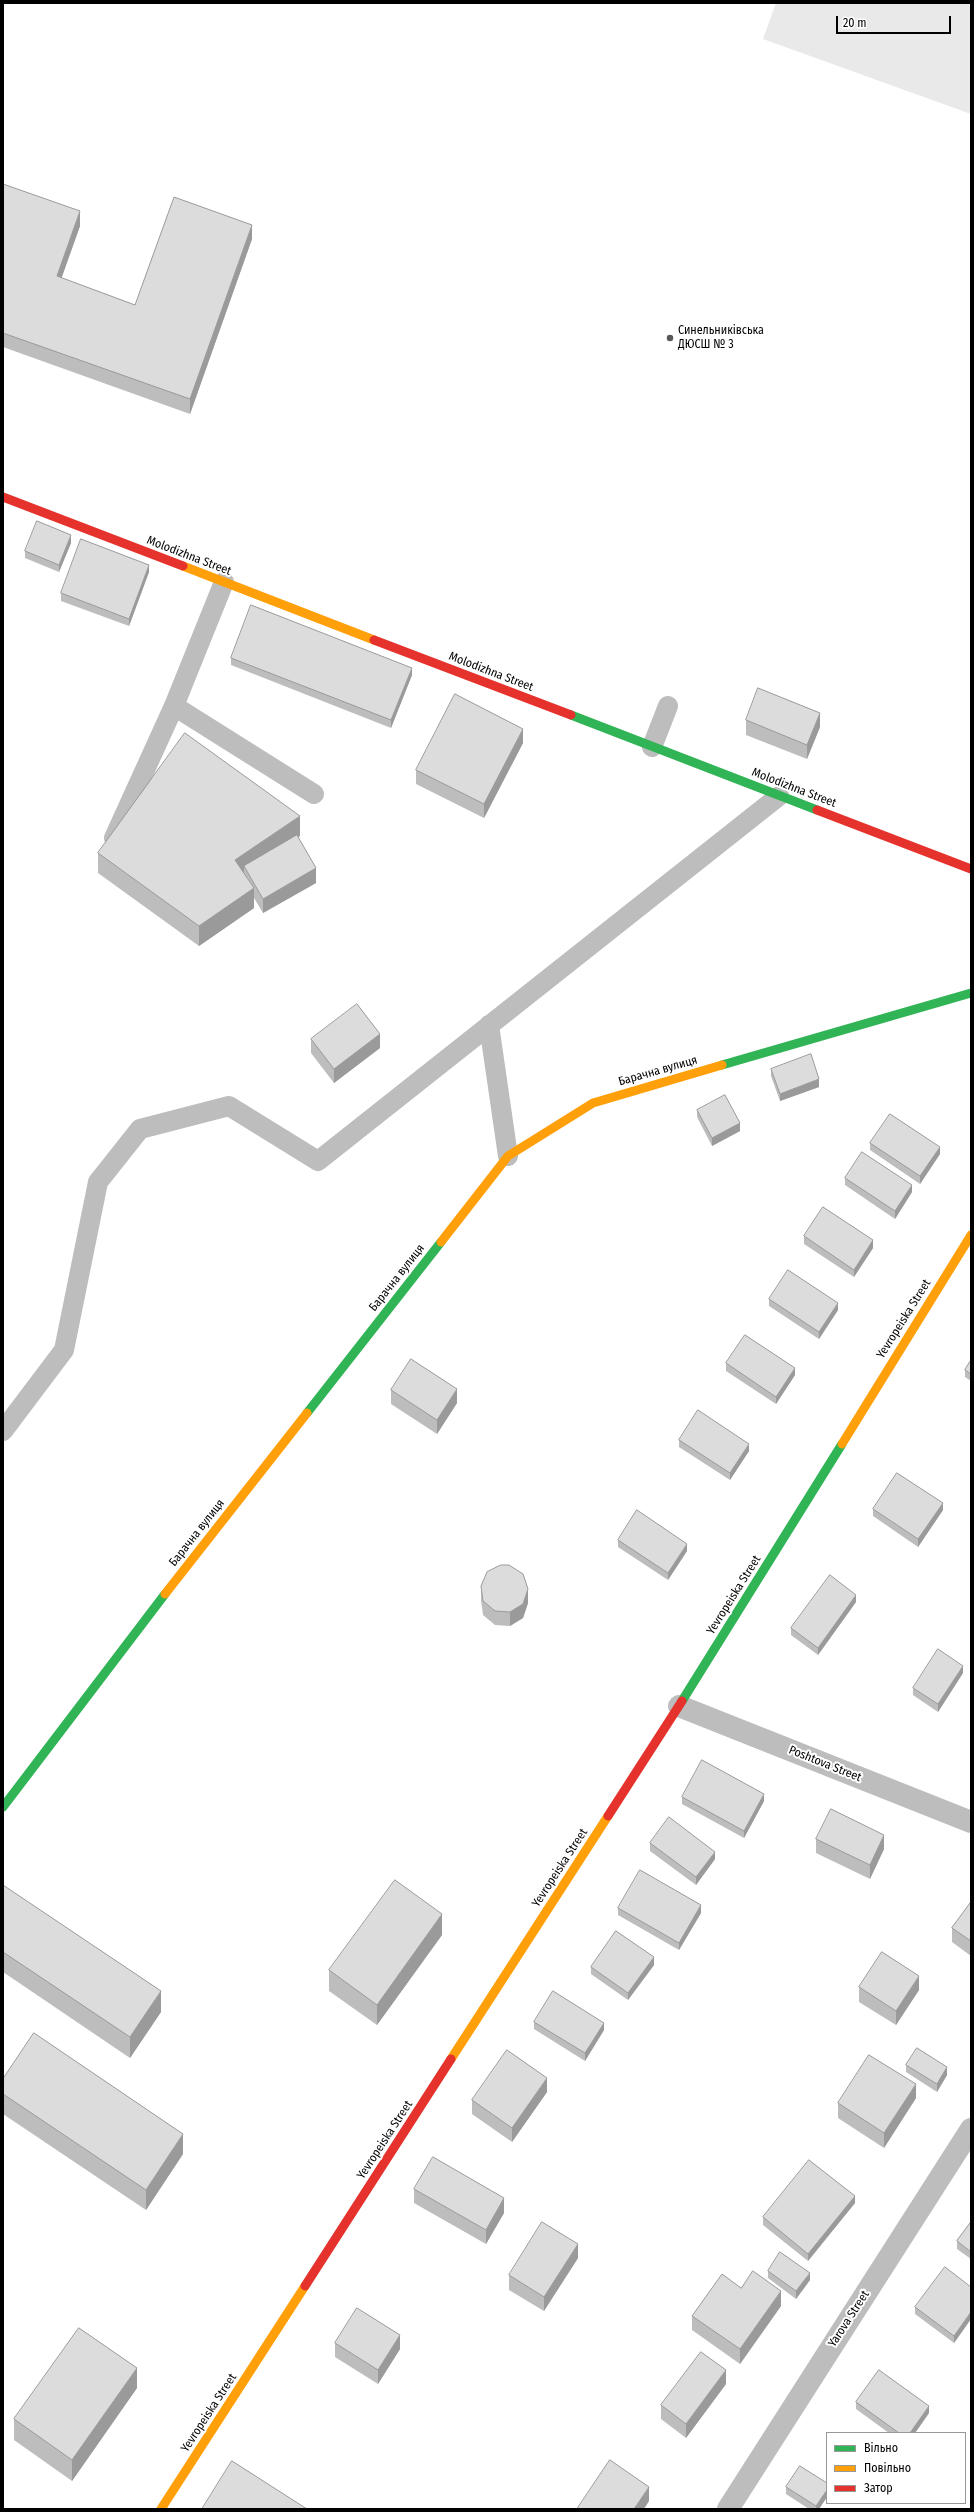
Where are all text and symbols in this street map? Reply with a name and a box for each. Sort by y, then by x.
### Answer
scale bar [838,8,953,34]
text: 20 m [843,16,867,30]
place label: Синельниківська ДЮСШ № 3 [678,324,764,352]
marker: Синельниківська ДЮСШ № 3 [665,333,675,343]
street label: Molodizhna Street [145,533,233,579]
street label: Molodizhna Street [447,649,535,695]
street label: Molodizhna Street [750,765,838,811]
street label: Барачна вулиця [617,1053,699,1089]
street label: Барачна вулиця [366,1242,428,1314]
street label: Yevropeiska Street [874,1277,934,1361]
street label: Барачна вулиця [166,1497,228,1569]
street label: Yevropeiska Street [704,1553,764,1637]
street label: Poshtova Street [787,1743,863,1785]
street label: Yevropeiska Street [529,1826,591,1910]
street label: Yevropeiska Street [354,2098,416,2182]
street label: Yarova Street [825,2288,873,2350]
street label: Yevropeiska Street [178,2371,240,2455]
legend [826,2432,966,2504]
text: Вільно [864,2441,898,2455]
text: Повільно [864,2461,911,2475]
text: Затор [864,2481,893,2495]

